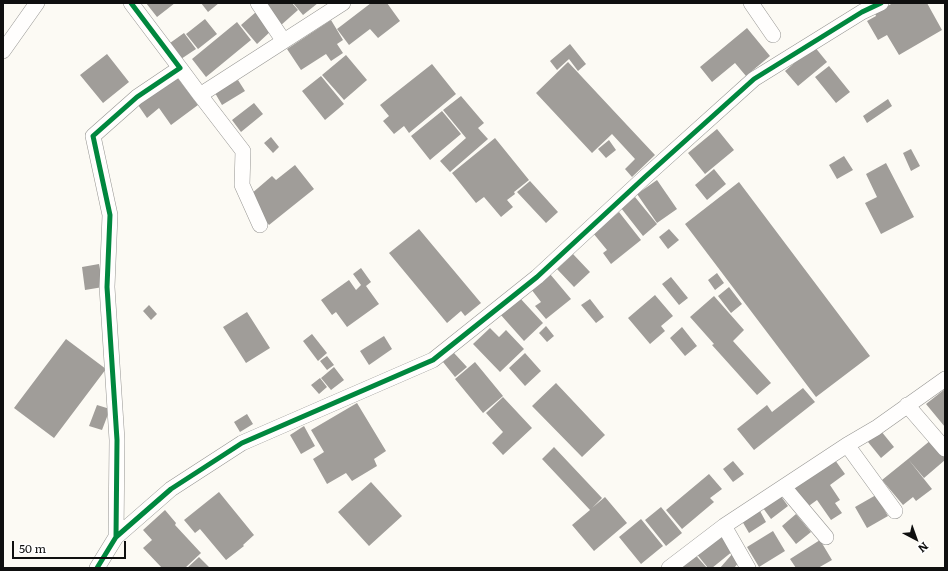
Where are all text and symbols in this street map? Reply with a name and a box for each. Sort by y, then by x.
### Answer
north arrow [896,519,936,559]
scale bar [14,533,128,559]
text: 50 m [19,539,46,557]
text: N [915,539,933,557]

